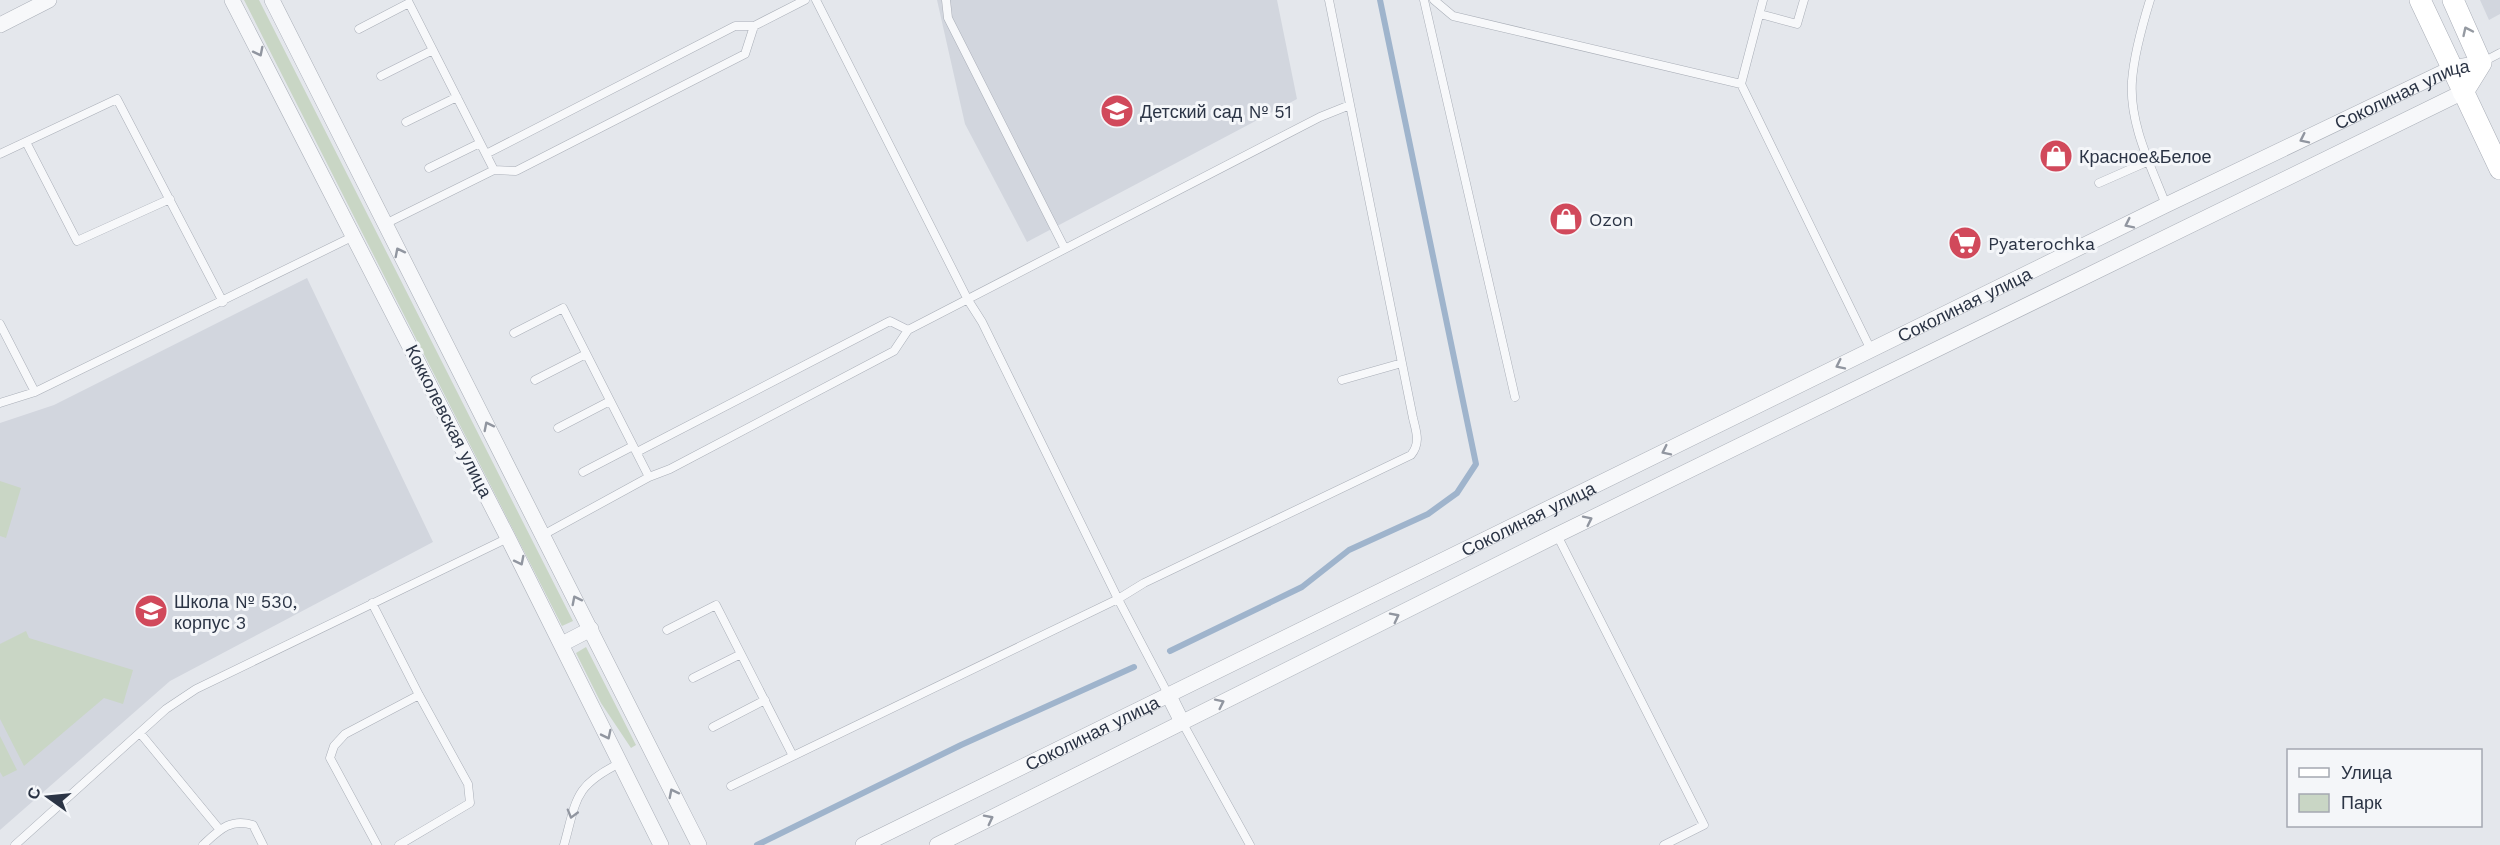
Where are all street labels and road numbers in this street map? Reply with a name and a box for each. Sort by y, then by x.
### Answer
street label: Соколиная улица [2331,55,2472,133]
street label: Соколиная улица [1894,262,2036,346]
street label: Кокколевская улица [401,341,497,502]
street label: Соколиная улица [1458,476,1599,560]
street label: Соколиная улица [1021,690,1163,774]

